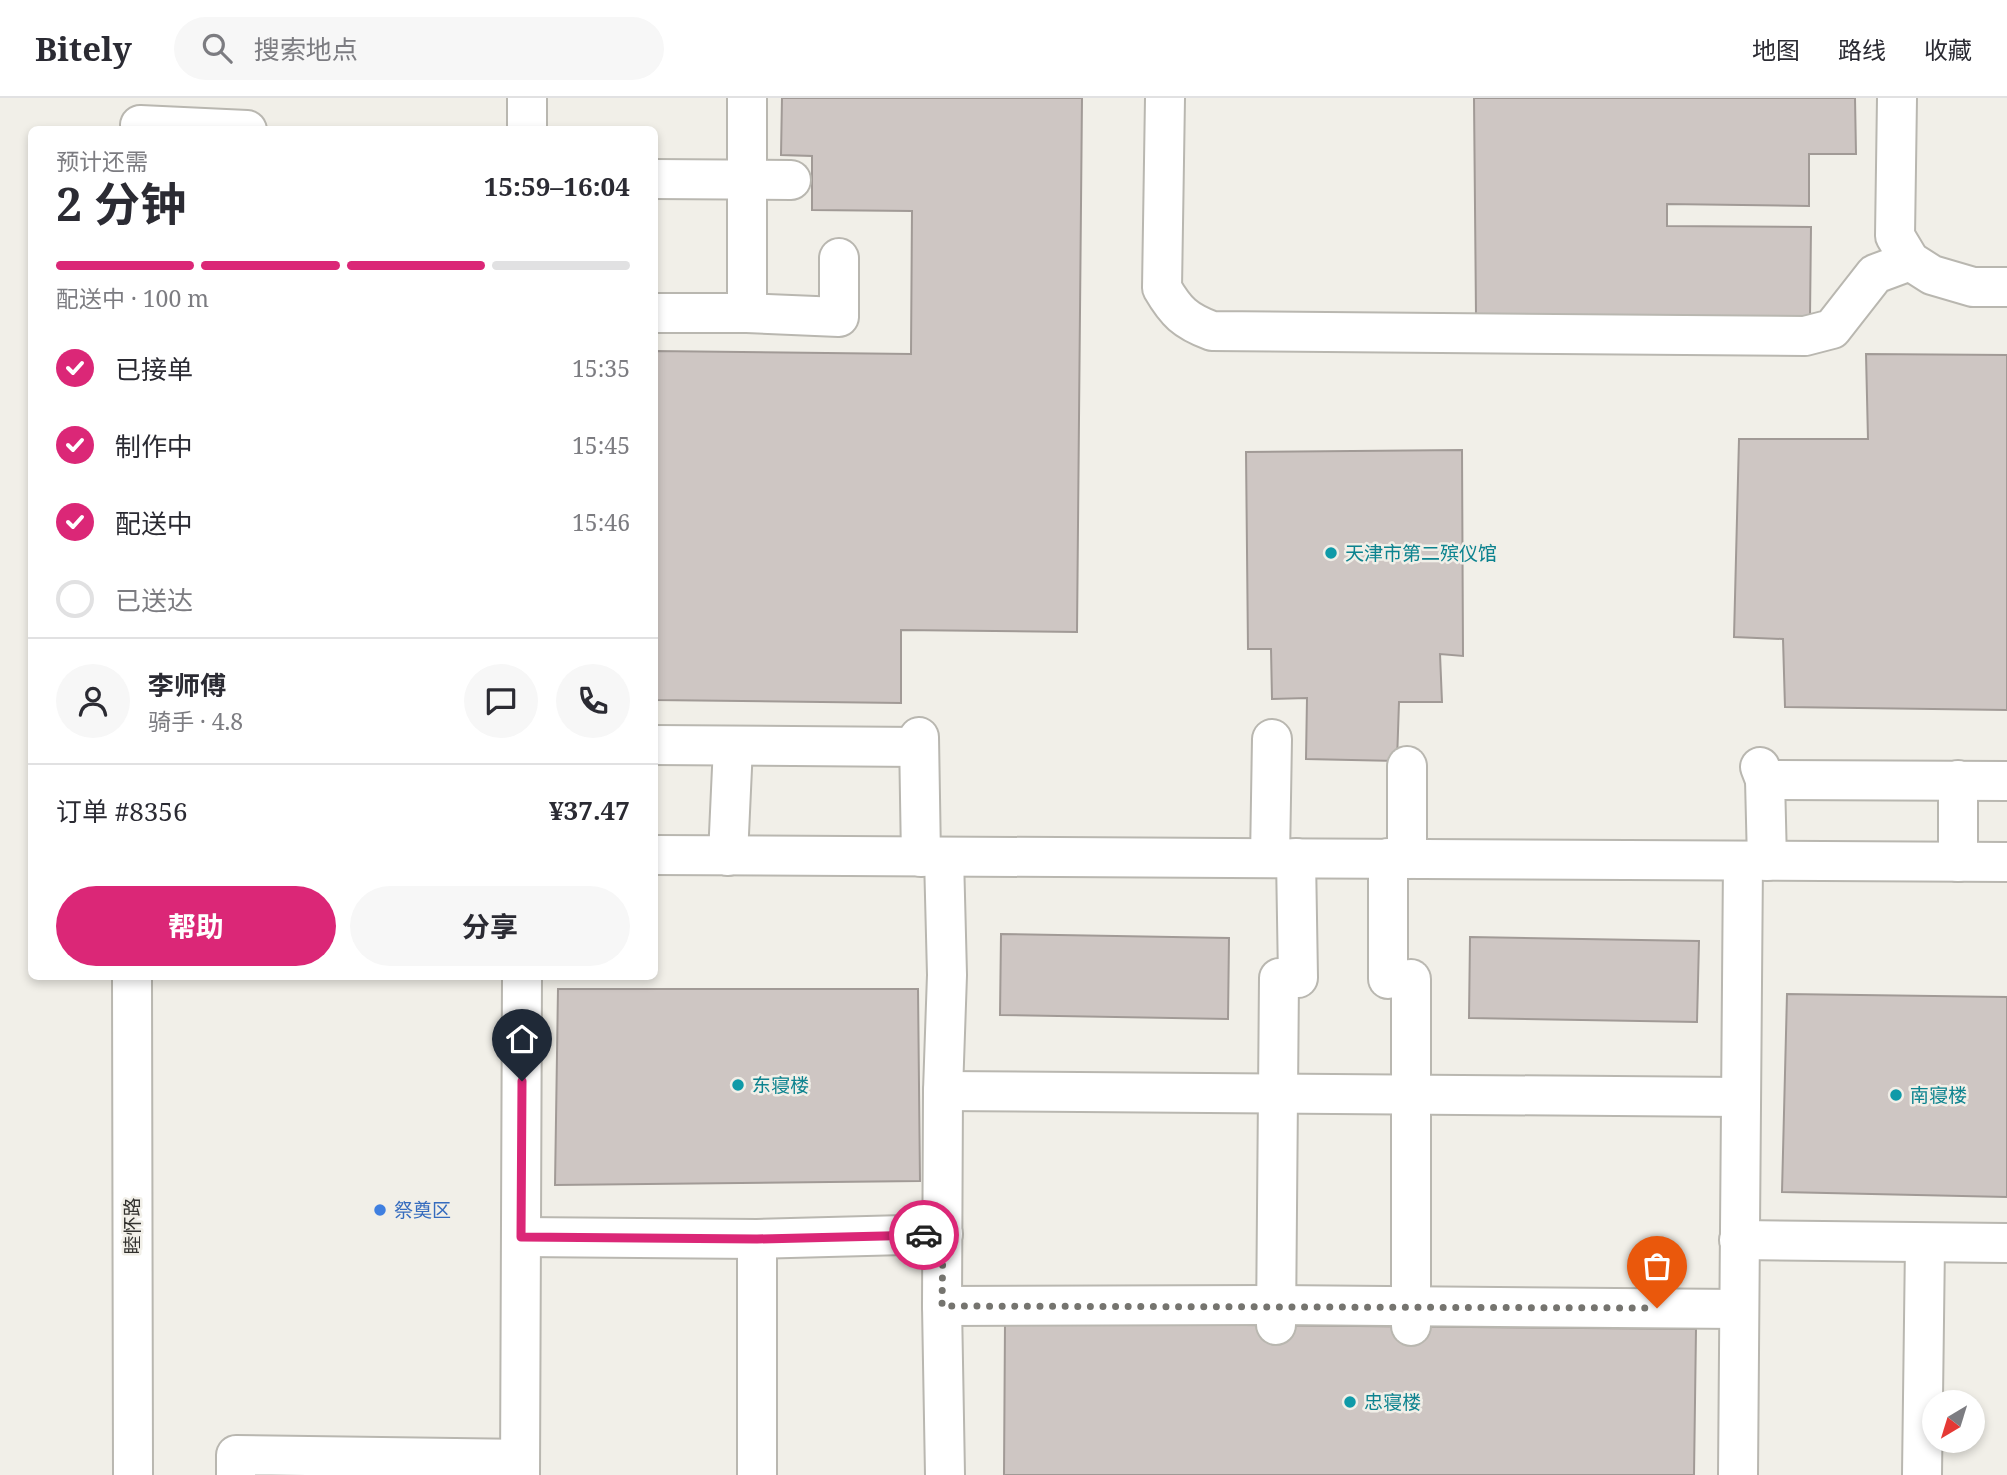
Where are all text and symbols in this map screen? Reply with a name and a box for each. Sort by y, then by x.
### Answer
search box [174,17,664,80]
text: Bitely [35,26,132,71]
icon: search [198,29,236,67]
text: 搜索地点 [254,31,358,67]
text: 地图 [1752,33,1800,66]
text: 路线 [1838,33,1886,66]
text: 收藏 [1924,33,1972,66]
text: 预计还需 [56,145,148,177]
text: 15:59–16:04 [484,168,630,204]
text: 2 分钟 [56,172,186,234]
text: 配送中 · 100 m [56,282,209,314]
icon: check [56,349,94,387]
text: 已接单 [115,351,193,387]
text: 15:35 [572,352,630,384]
icon: check [56,426,94,464]
text: 制作中 [115,428,193,464]
text: 15:45 [572,429,630,461]
icon: check [56,503,94,541]
text: 配送中 [115,505,193,541]
text: 15:46 [572,506,630,538]
place label: 天津市第二殡仪馆 [1345,540,1497,566]
marker: 天津市第二殡仪馆 [1323,545,1339,561]
text: 已送达 [115,582,193,618]
button: person [56,664,130,738]
button: chat [464,664,538,738]
button: phone [556,664,630,738]
text: 李师傅 [148,667,226,703]
text: 骑手 · 4.8 [148,705,243,737]
text: ¥37.47 [549,792,630,828]
text: 订单 #8356 [56,793,187,829]
button: 帮助 [56,886,336,966]
button: 分享 [350,886,630,966]
pin [492,1009,552,1081]
icon: home [503,1020,541,1058]
place label: 东寝楼 [752,1072,809,1098]
marker: 东寝楼 [730,1077,746,1093]
place label: 南寝楼 [1910,1082,1967,1108]
marker: 南寝楼 [1888,1087,1904,1103]
street label: 睦怀路 [119,1197,145,1255]
place label: 祭奠区 [394,1197,451,1223]
courier [889,1200,959,1270]
marker: 祭奠区 [372,1202,388,1218]
icon: car [905,1216,943,1254]
pin [1627,1236,1687,1308]
icon: bag [1638,1247,1676,1285]
place label: 忠寝楼 [1364,1389,1421,1415]
north arrow [1922,1390,1984,1452]
map controls [1922,1390,1985,1453]
marker: 忠寝楼 [1342,1394,1358,1410]

